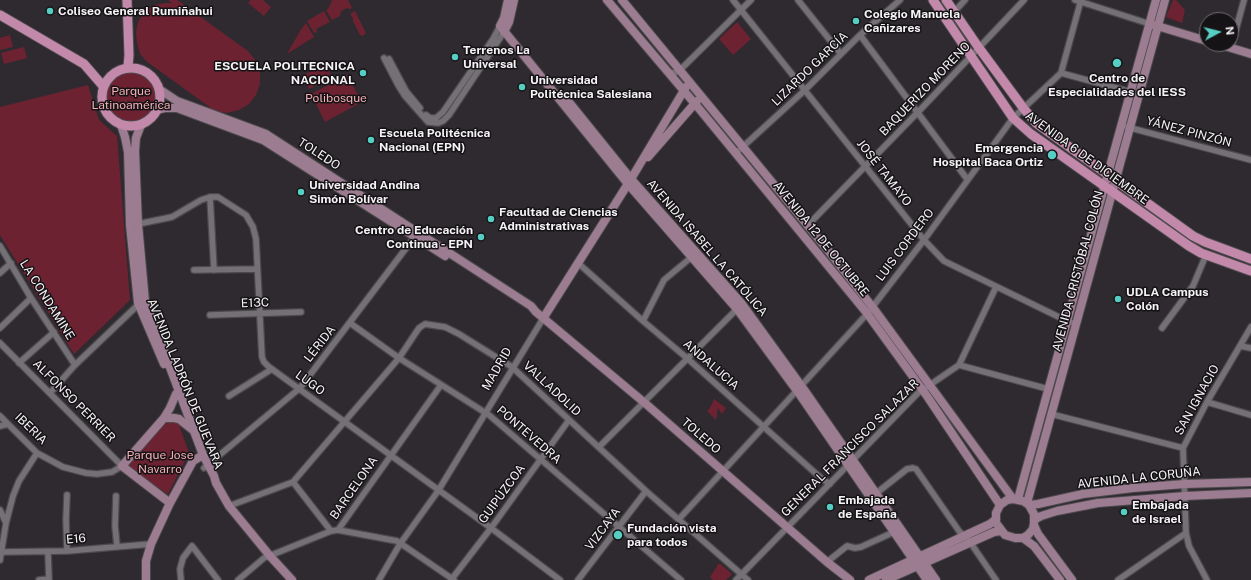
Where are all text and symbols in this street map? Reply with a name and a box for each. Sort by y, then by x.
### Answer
place label: Coliseo General Rumiñahui [58,4,213,18]
marker: Coliseo General Rumiñahui [45,6,55,16]
place label: Colegio Manuela Cañizares [864,7,960,35]
north arrow [1199,12,1239,52]
marker: Colegio Manuela Cañizares [851,16,861,26]
text: N [1223,26,1236,36]
street label: LIZARDO GARCÍA [769,29,851,109]
street label: BAQUERIZO MORENO [877,39,973,139]
place label: Terrenos La Universal [463,43,530,71]
marker: Terrenos La Universal [450,52,460,62]
marker: Centro de Especialidades del IESS [1111,57,1123,69]
place label: ESCUELA POLITECNICA NACIONAL [214,59,355,87]
marker: ESCUELA POLITECNICA NACIONAL [358,68,368,78]
place label: Centro de Especialidades del IESS [1048,71,1186,99]
place label: Universidad Politécnica Salesiana [530,73,652,101]
marker: Universidad Politécnica Salesiana [517,82,527,92]
park label: Parque Latinoamérica [91,84,171,112]
park label: Polibosque [305,91,367,105]
street label: AVENIDA 6 DE DICIEMBRE [1023,108,1151,208]
street label: YÁNEZ PINZÓN [1145,114,1233,150]
place label: Escuela Politécnica Nacional (EPN) [379,126,490,154]
street label: TOLEDO [295,135,343,173]
marker: Escuela Politécnica Nacional (EPN) [366,135,376,145]
street label: JOSÉ TAMAYO [854,137,914,209]
place label: Emergencia Hospital Baca Ortiz [933,141,1043,169]
marker: Emergencia Hospital Baca Ortiz [1046,149,1058,161]
street label: AVENIDA ISABEL LA CATÓLICA [644,177,770,319]
place label: Universidad Andina Simón Bolívar [309,178,420,206]
street label: AVENIDA 12 DE OCTUBRE [770,178,872,300]
marker: Universidad Andina Simón Bolívar [296,187,306,197]
street label: AVENIDA CRISTÓBAL COLÓN [1050,189,1106,353]
place label: Facultad de Ciencias Administrativas [499,205,618,233]
street label: LUIS CORDERO [873,206,937,284]
marker: Facultad de Ciencias Administrativas [486,214,496,224]
place label: Centro de Educación Continua - EPN [355,223,473,251]
marker: Centro de Educación Continua - EPN [476,232,486,242]
street label: LA CONDAMINE [17,257,77,343]
place label: UDLA Campus Colón [1126,285,1209,313]
marker: UDLA Campus Colón [1113,294,1123,304]
street label: E13C [241,295,269,311]
street label: AVENIDA LADRÓN DE GUEVARA [144,297,226,471]
street label: LÉRIDA [301,323,339,365]
street label: ANDALUCIA [680,337,742,393]
street label: MADRID [479,345,515,393]
street label: ALFONSO PERRIER [30,357,118,445]
street label: VALLADOLID [520,359,584,419]
street label: SAN IGNACIO [1172,362,1222,438]
street label: LUGO [293,368,327,398]
street label: GENERAL FRANCISCO SALAZAR [778,376,922,520]
street label: PONTEVEDRA [494,403,564,467]
street label: IBERIA [12,410,50,448]
street label: TOLEDO [678,415,724,457]
park label: Parque Jose Navarro [127,448,193,476]
street label: BARCELONA [327,454,381,522]
street label: GUIPÚZCOA [476,462,528,526]
street label: AVENIDA LA CORUÑA [1077,464,1201,492]
place label: Embajada de España [838,493,897,521]
place label: Embajada de Israel [1132,498,1189,526]
marker: Embajada de España [825,502,835,512]
street label: VIZCAYA [582,505,624,553]
marker: Embajada de Israel [1119,507,1129,517]
place label: Fundación vista para todos [627,521,717,549]
marker: Fundación vista para todos [612,529,624,541]
street label: E16 [66,531,86,547]

